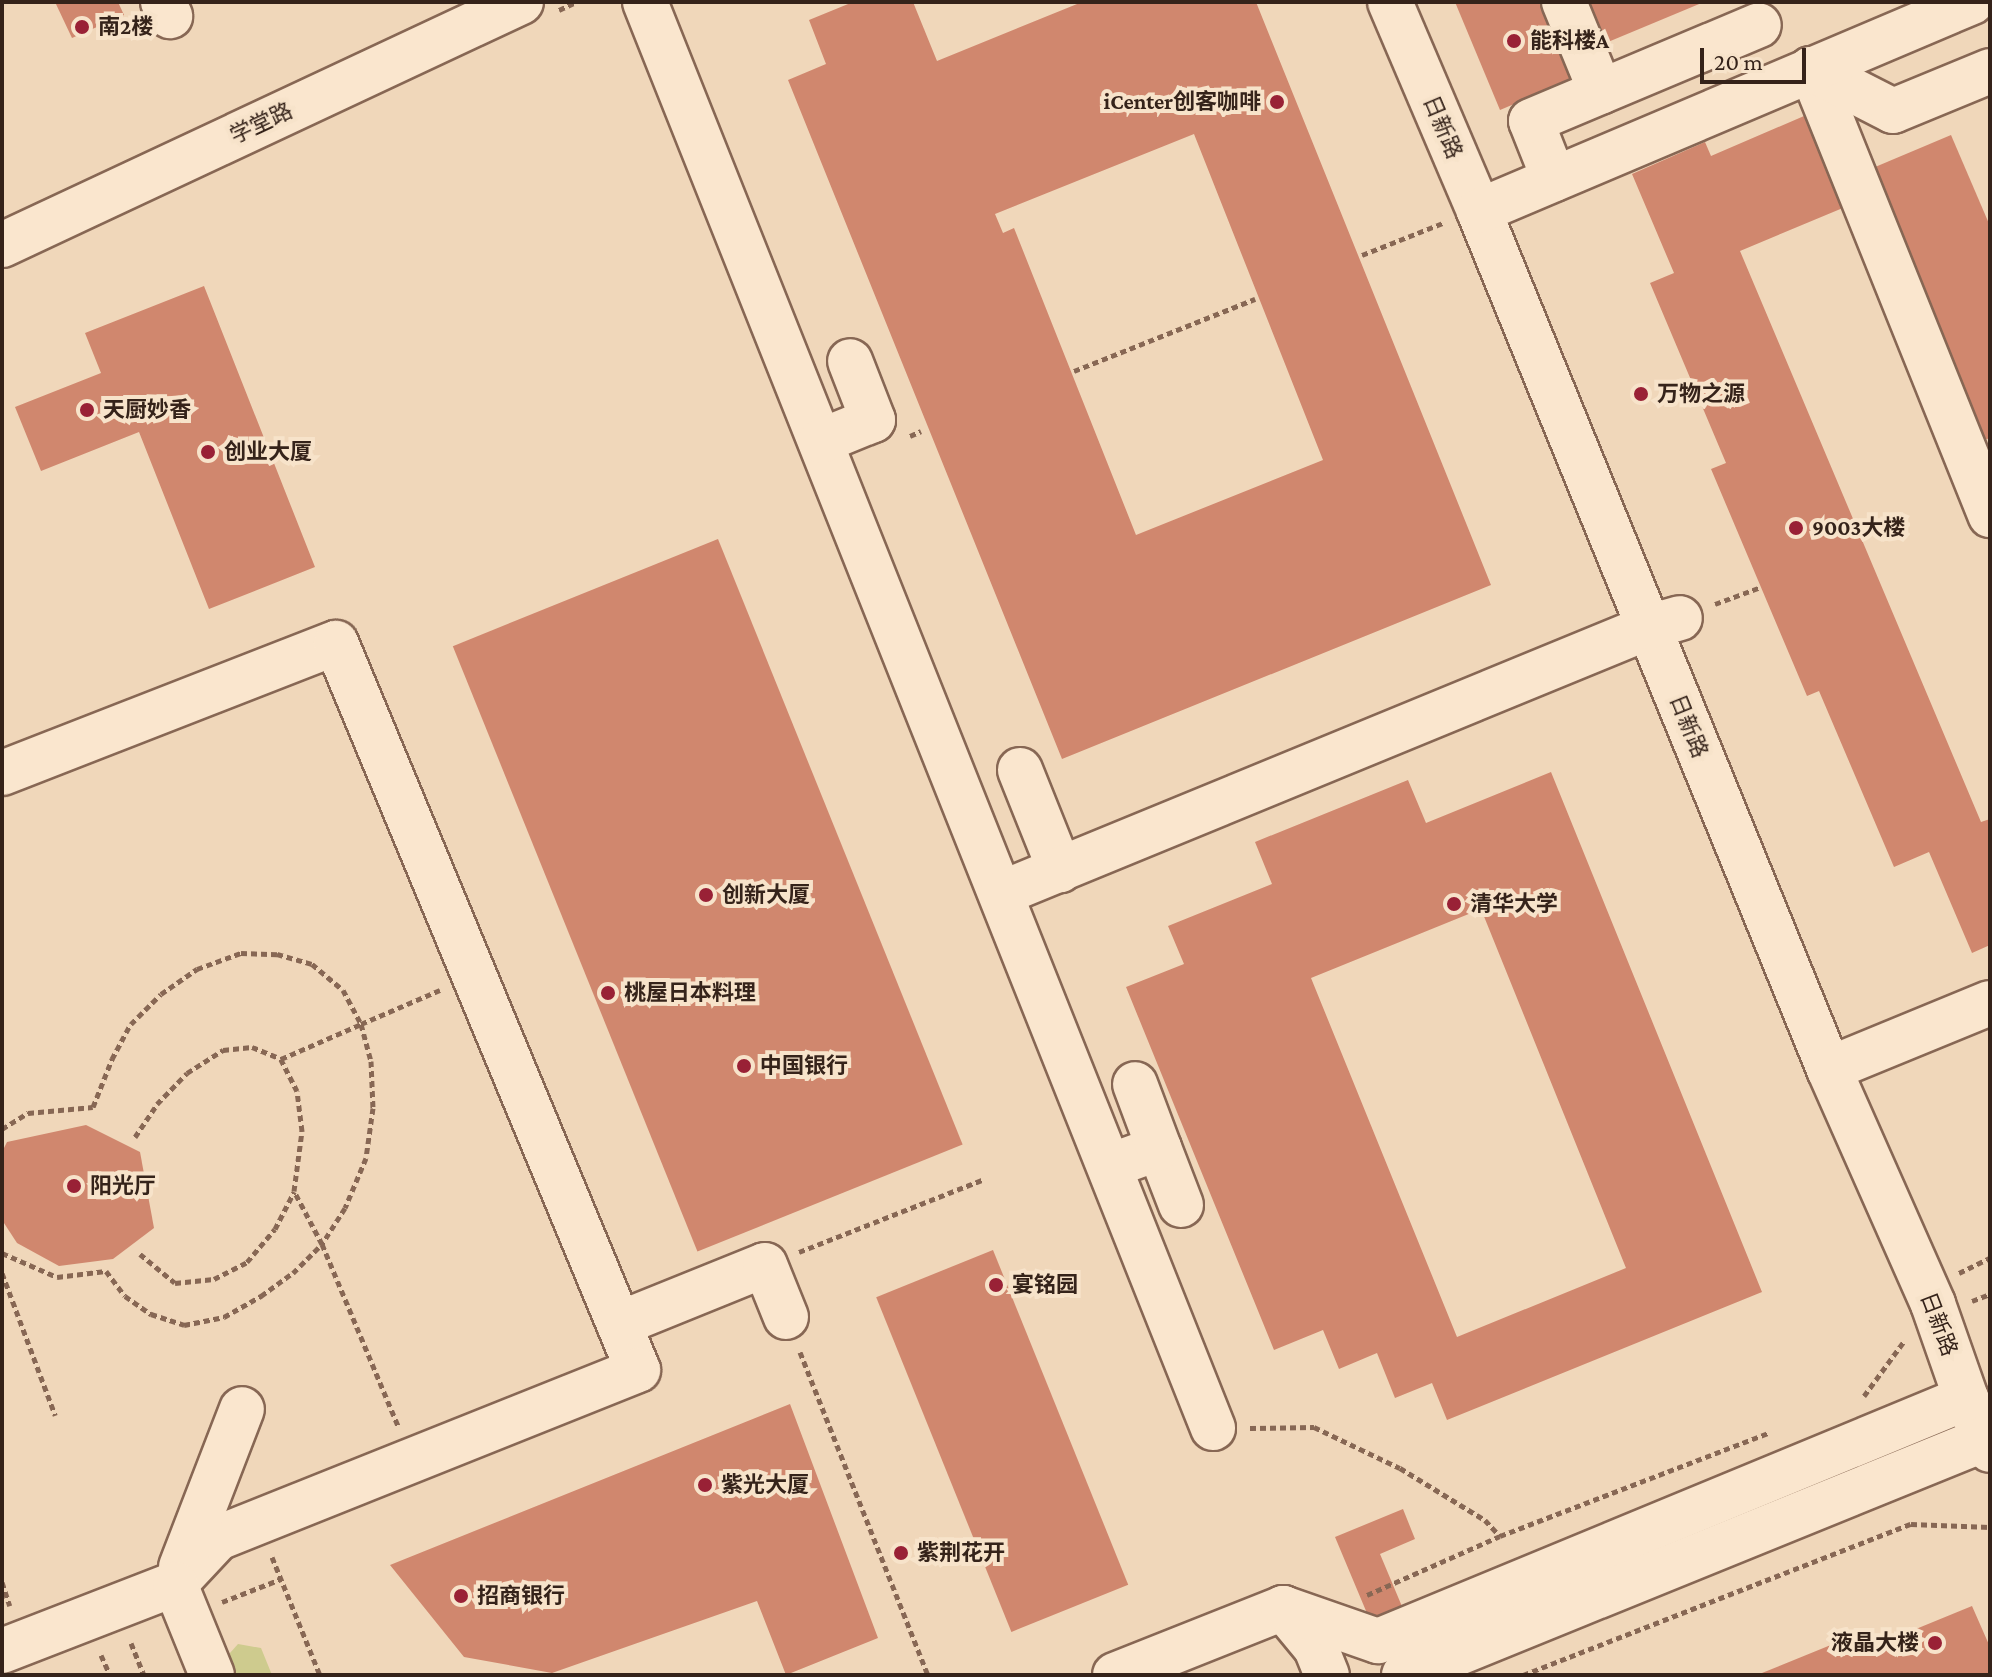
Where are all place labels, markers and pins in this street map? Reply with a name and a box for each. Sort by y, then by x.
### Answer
place label: 南2楼 [98,14,153,40]
marker: 南2楼 [73,18,91,36]
place label: 能科楼A [1530,28,1609,54]
marker: 能科楼A [1505,32,1523,50]
place label: iCenter创客咖啡 [1104,89,1261,115]
marker: iCenter创客咖啡 [1268,93,1286,111]
place label: 万物之源 [1657,381,1745,407]
marker: 万物之源 [1632,385,1650,403]
place label: 天厨妙香 [103,397,191,423]
marker: 天厨妙香 [78,401,96,419]
place label: 创业大厦 [224,439,312,465]
marker: 创业大厦 [199,443,217,461]
place label: 9003大楼 [1812,515,1905,541]
marker: 9003大楼 [1787,519,1805,537]
place label: 创新大厦 [722,882,810,908]
marker: 创新大厦 [697,886,715,904]
place label: 清华大学 [1470,891,1558,917]
marker: 清华大学 [1445,895,1463,913]
place label: 桃屋日本料理 [624,980,756,1006]
marker: 桃屋日本料理 [599,984,617,1002]
place label: 中国银行 [760,1053,848,1079]
marker: 中国银行 [735,1057,753,1075]
place label: 阳光厅 [90,1173,156,1199]
marker: 阳光厅 [65,1177,83,1195]
place label: 宴铭园 [1012,1272,1078,1298]
marker: 宴铭园 [987,1276,1005,1294]
place label: 紫光大厦 [721,1472,809,1498]
marker: 紫光大厦 [696,1476,714,1494]
place label: 紫荆花开 [917,1540,1005,1566]
marker: 紫荆花开 [892,1544,910,1562]
place label: 招商银行 [477,1583,565,1609]
marker: 招商银行 [452,1587,470,1605]
place label: 液晶大楼 [1831,1630,1919,1656]
marker: 液晶大楼 [1926,1634,1944,1652]

